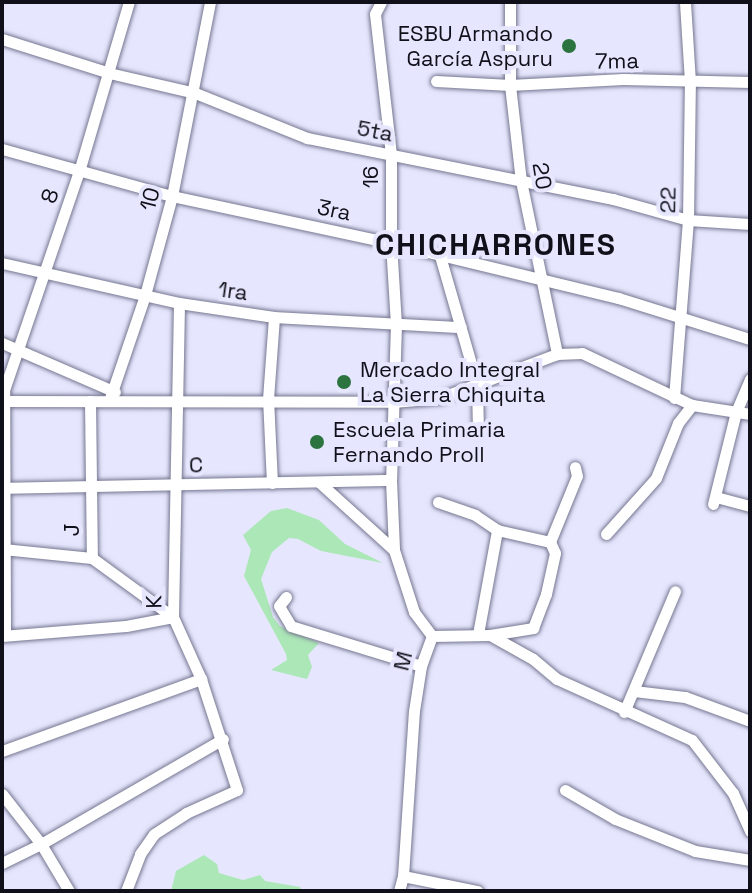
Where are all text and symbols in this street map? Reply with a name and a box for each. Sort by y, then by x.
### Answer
place label: ESBU Armando García Aspuru [397,20,553,72]
marker: ESBU Armando García Aspuru [560,37,578,55]
street label: 7ma [595,47,639,75]
street label: 5ta [355,115,395,147]
street label: 20 [527,160,557,192]
street label: 16 [358,166,384,188]
street label: 8 [35,185,65,207]
street label: 10 [134,185,166,213]
street label: 22 [655,187,681,213]
street label: 3ra [315,194,353,226]
district label: CHICHARRONES [375,227,617,263]
street label: 1ra [216,276,250,306]
place label: Mercado Integral La Sierra Chiquita [360,356,545,408]
marker: Mercado Integral La Sierra Chiquita [335,373,353,391]
place label: Escuela Primaria Fernando Proll [333,416,505,468]
marker: Escuela Primaria Fernando Proll [308,433,326,451]
street label: C [188,452,204,478]
street label: J [59,523,85,537]
street label: K [141,595,167,609]
street label: M [388,649,418,673]

